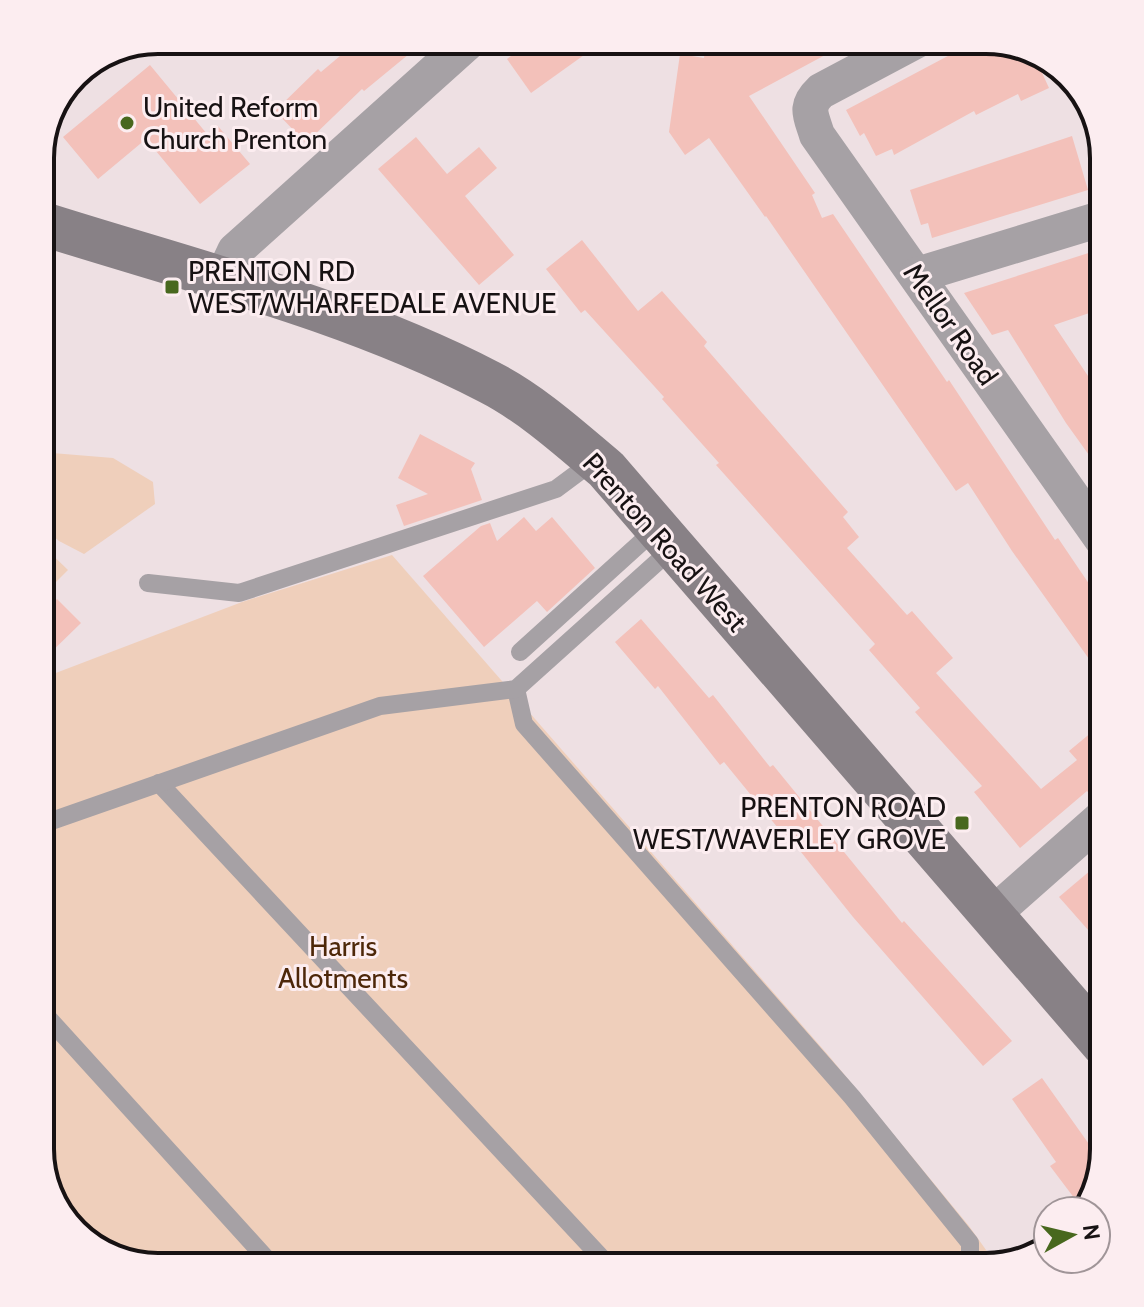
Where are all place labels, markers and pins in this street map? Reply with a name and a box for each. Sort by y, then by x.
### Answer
place label: United Reform Church Prenton [143,90,327,156]
marker: United Reform Church Prenton [118,114,136,132]
place label: PRENTON RD WEST/WHARFEDALE AVENUE [188,254,557,320]
marker: PRENTON RD WEST/WHARFEDALE AVENUE [163,278,181,296]
place label: PRENTON ROAD WEST/WAVERLEY GROVE [633,790,946,856]
marker: PRENTON ROAD WEST/WAVERLEY GROVE [953,814,971,832]

